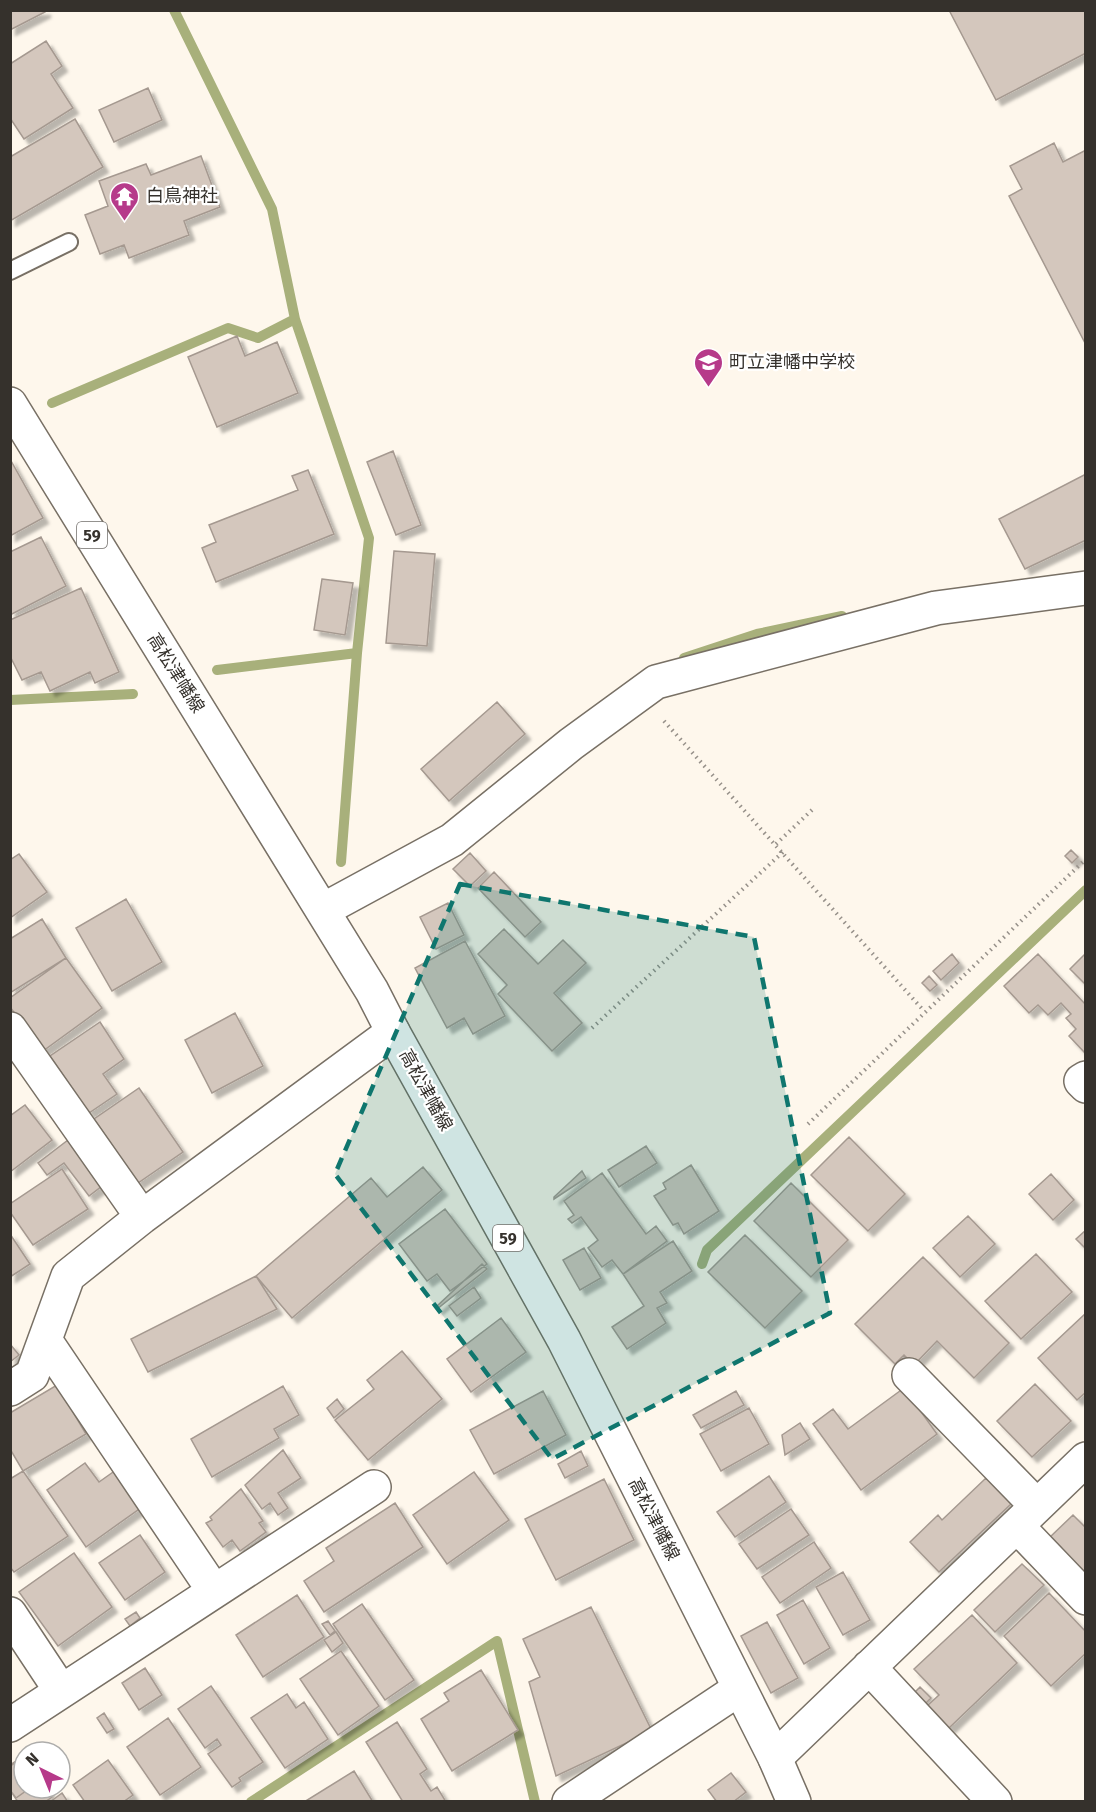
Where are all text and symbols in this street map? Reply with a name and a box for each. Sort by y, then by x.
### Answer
temple icon: 白鳥神社 [109,180,141,222]
place label: 白鳥神社 [146,185,218,207]
school or university icon: 町立津幡中学校 [692,346,724,388]
place label: 町立津幡中学校 [729,351,855,373]
road number: 59 [77,522,107,548]
street label: 高松津幡線 [143,629,209,717]
street label: 高松津幡線 [395,1045,457,1135]
road number: 59 [493,1225,523,1251]
street label: 高松津幡線 [624,1474,684,1564]
north arrow [12,1740,72,1800]
text: N [22,1749,42,1770]

